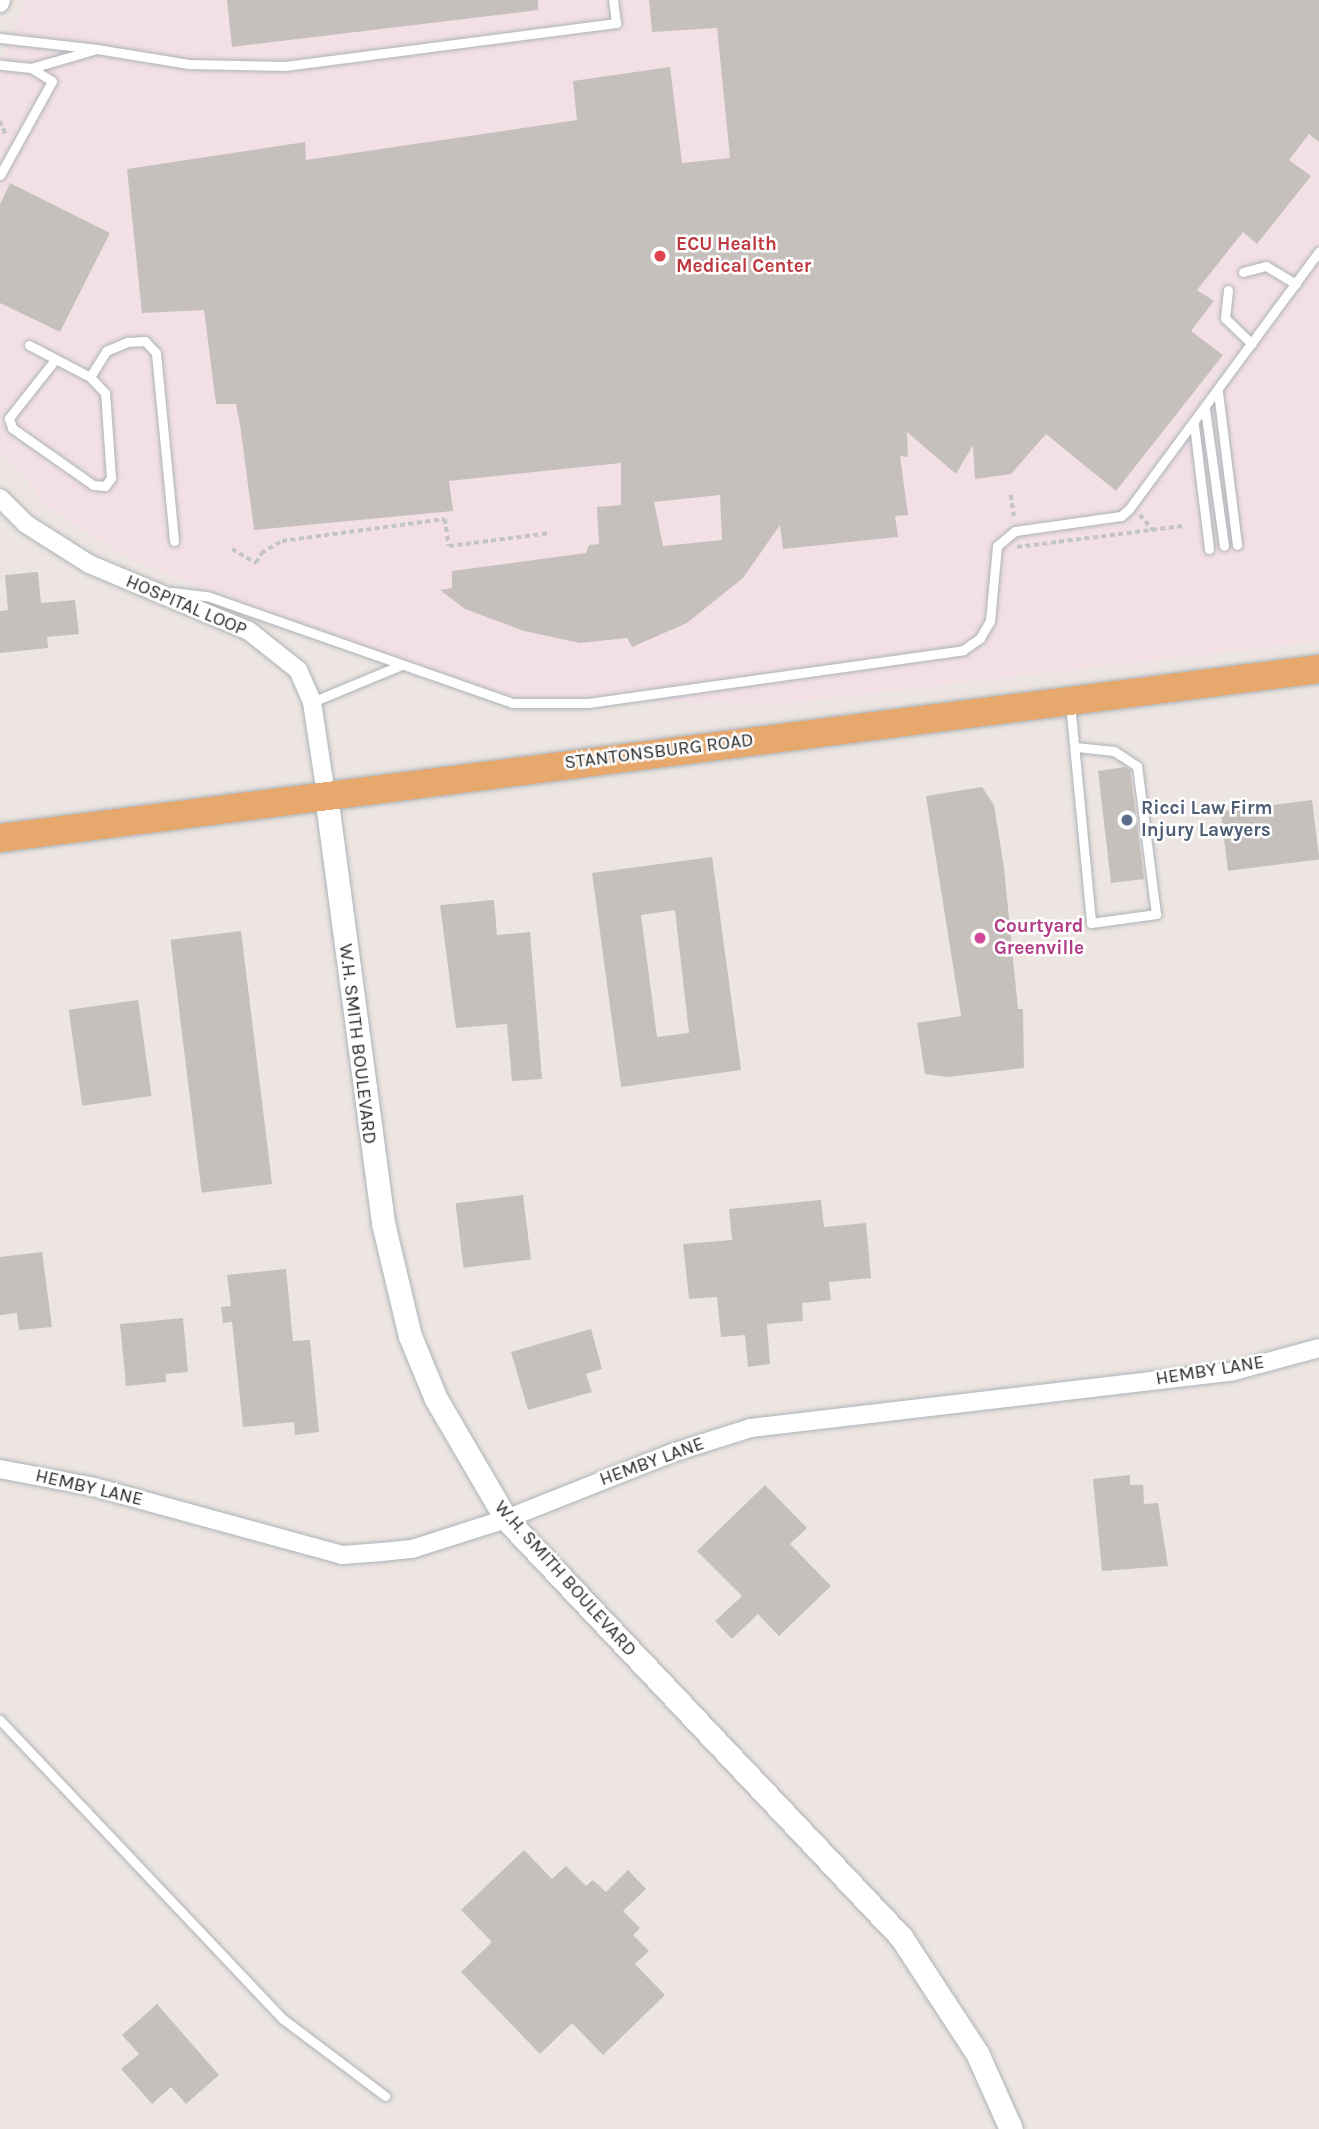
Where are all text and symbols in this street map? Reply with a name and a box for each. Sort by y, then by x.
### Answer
place label: ECU Health Medical Center [676,234,811,278]
marker: ECU Health Medical Center [650,246,670,266]
street label: HOSPITAL LOOP [122,570,250,642]
street label: STANTONSBURG ROAD [563,729,755,775]
place label: Ricci Law Firm Injury Lawyers [1141,798,1272,842]
marker: Ricci Law Firm Injury Lawyers [1119,812,1135,828]
place label: Courtyard Greenville [994,916,1084,960]
marker: Courtyard Greenville [972,930,988,946]
street label: W.H. SMITH BOULEVARD [333,942,381,1146]
street label: HEMBY LANE [1154,1351,1266,1391]
street label: HEMBY LANE [597,1433,707,1491]
street label: HEMBY LANE [33,1465,145,1511]
street label: W.H. SMITH BOULEVARD [489,1496,641,1662]

